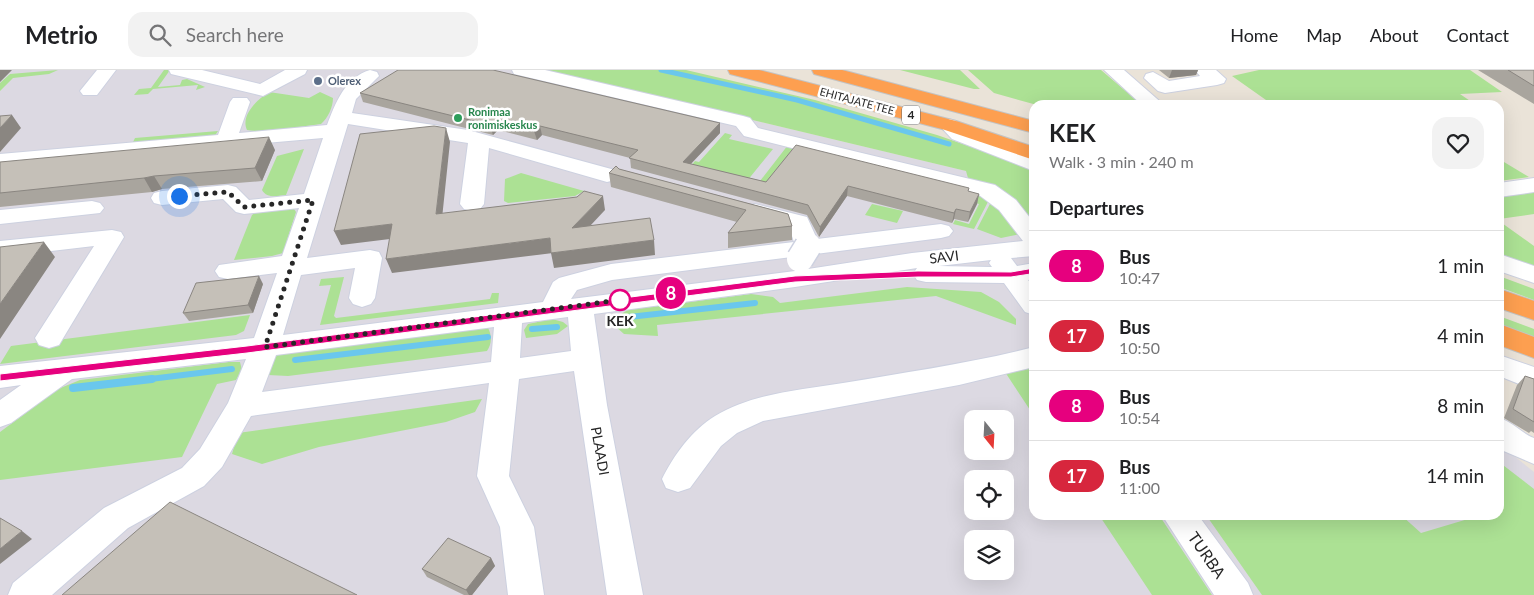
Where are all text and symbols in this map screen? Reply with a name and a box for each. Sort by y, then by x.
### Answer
search box [128,12,478,57]
text: Metrio [25,20,98,49]
icon: search [146,21,174,49]
text: Search here [186,23,284,46]
text: Home [1230,24,1278,46]
text: Map [1306,24,1342,46]
text: About [1370,24,1419,46]
text: Contact [1447,24,1509,46]
place label: Olerex [328,74,361,87]
marker: Olerex [312,75,324,87]
street label: EHITAJATE TEE [818,84,896,117]
place label: Ronimaa ronimiskeskus [468,105,537,131]
road number: 4 [902,106,920,124]
marker: Ronimaa ronimiskeskus [452,112,464,124]
button: heart [1432,117,1484,169]
text: KEK [1049,118,1096,147]
text: Walk · 3 min · 240 m [1049,152,1194,171]
your location [167,184,192,209]
text: Departures [1049,196,1144,219]
text: Bus [1119,245,1150,268]
street label: SAVI [928,246,960,267]
text: 1 min [1437,254,1484,277]
text: 8 [1071,255,1082,277]
text: 10:47 [1119,268,1160,287]
line badge: 8 [655,277,687,309]
text: 8 [666,282,676,304]
marker: KEK [609,289,631,311]
place label: KEK [606,312,634,329]
text: Bus [1119,315,1150,338]
text: 4 min [1437,324,1484,347]
text: 17 [1066,325,1087,347]
text: 10:50 [1119,338,1160,357]
text: Bus [1119,385,1150,408]
text: 8 min [1437,394,1484,417]
text: 8 [1071,395,1082,417]
text: 10:54 [1119,408,1160,427]
north arrow [964,410,1014,460]
map controls [964,410,1014,580]
street label: PLAADI [588,425,613,477]
text: Bus [1119,455,1150,478]
text: 14 min [1426,464,1484,487]
text: 17 [1066,465,1087,487]
button: locate [964,470,1014,520]
text: 11:00 [1119,478,1160,497]
street label: TURBA [1185,528,1230,582]
button: layers [964,530,1014,580]

